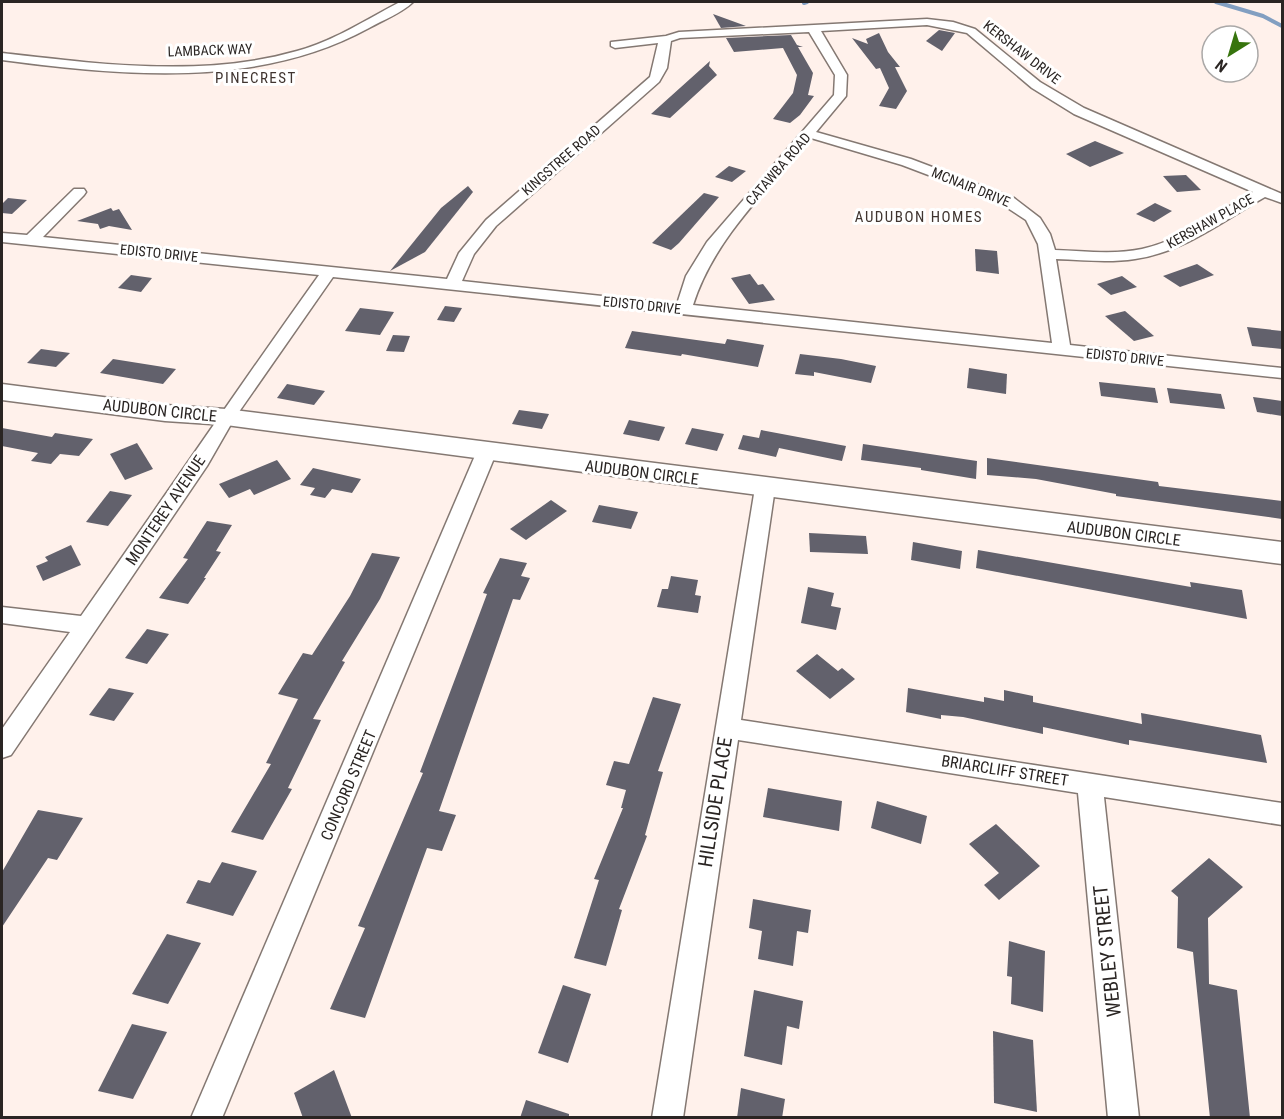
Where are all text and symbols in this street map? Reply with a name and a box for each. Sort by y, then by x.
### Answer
street label: KERSHAW DRIVE [980,17,1064,87]
north arrow [1200,24,1260,84]
street label: LAMBACK WAY [167,40,253,59]
text: N [1212,55,1231,76]
district label: PINECREST [215,69,297,87]
street label: KINGSTREE ROAD [518,121,604,199]
street label: CATAWBA ROAD [742,129,814,209]
street label: MCNAIR DRIVE [929,164,1013,210]
street label: KERSHAW PLACE [1164,190,1256,252]
district label: AUDUBON HOMES [855,208,983,226]
street label: EDISTO DRIVE [119,241,199,265]
street label: EDISTO DRIVE [602,293,682,317]
street label: EDISTO DRIVE [1085,345,1165,369]
street label: AUDUBON CIRCLE [102,395,218,426]
street label: MONTEREY AVENUE [122,452,209,569]
street label: AUDUBON CIRCLE [584,456,700,489]
street label: AUDUBON CIRCLE [1066,517,1182,550]
street label: CONCORD STREET [317,727,380,843]
street label: HILLSIDE PLACE [693,735,737,869]
street label: BRIARCLIFF STREET [940,751,1070,790]
street label: WEBLEY STREET [1088,884,1126,1018]

